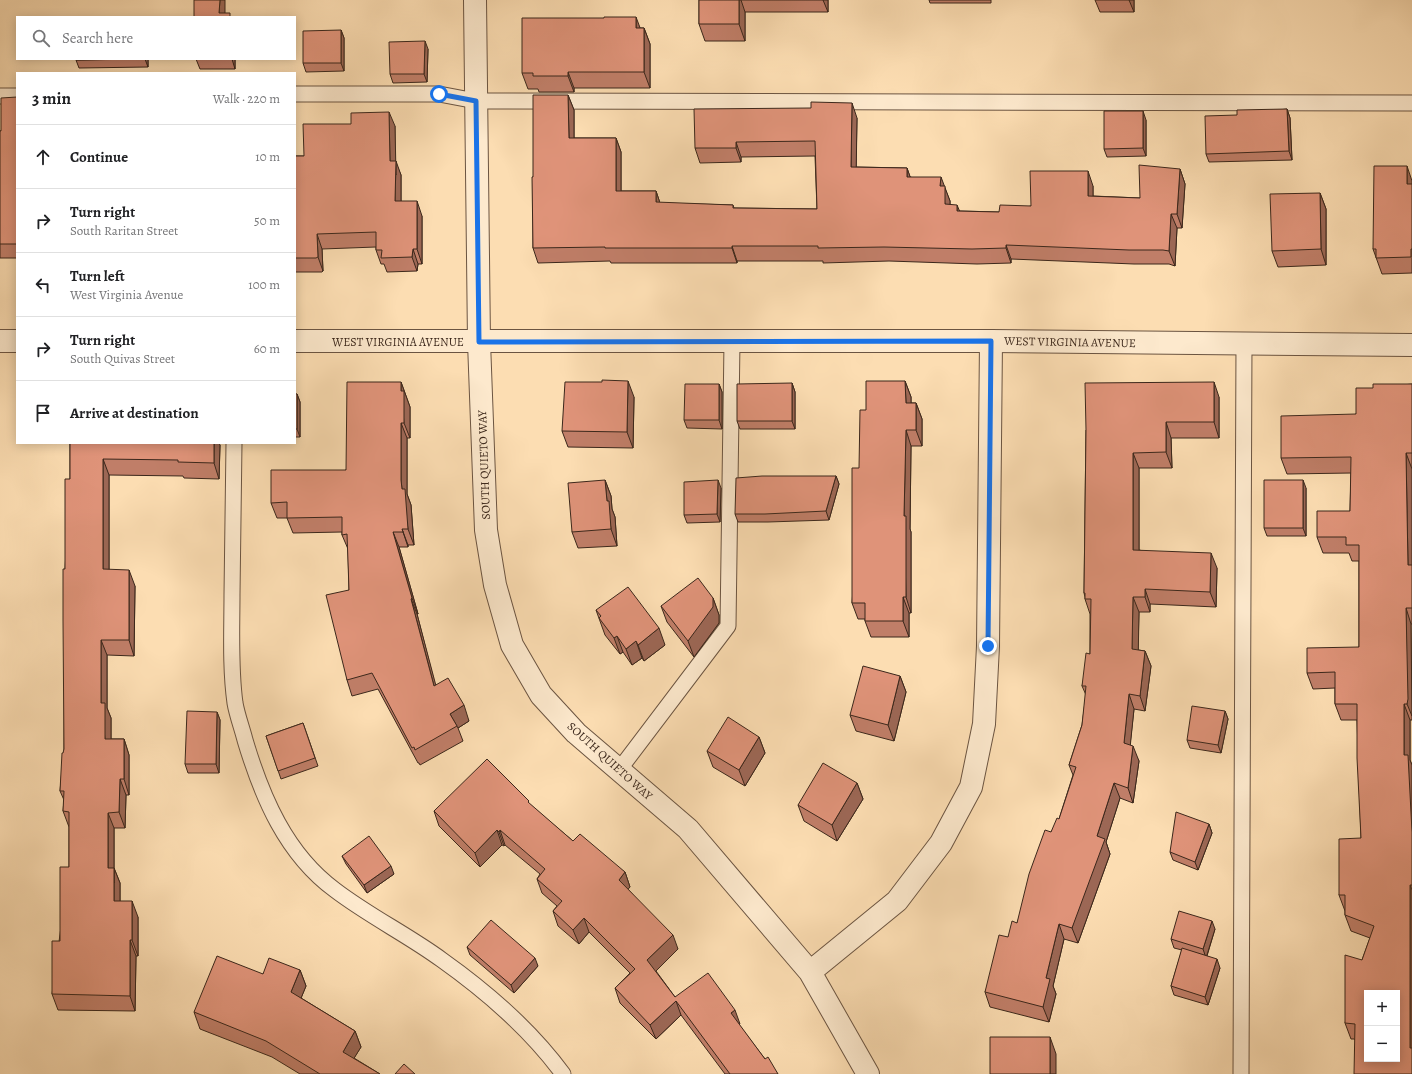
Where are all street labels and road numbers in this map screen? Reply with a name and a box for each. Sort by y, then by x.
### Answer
street label: WEST VIRGINIA AVENUE [1003,333,1136,351]
street label: WEST VIRGINIA AVENUE [331,334,464,350]
street label: SOUTH QUIETO WAY [474,409,494,520]
street label: SOUTH QUIETO WAY [564,718,656,804]

